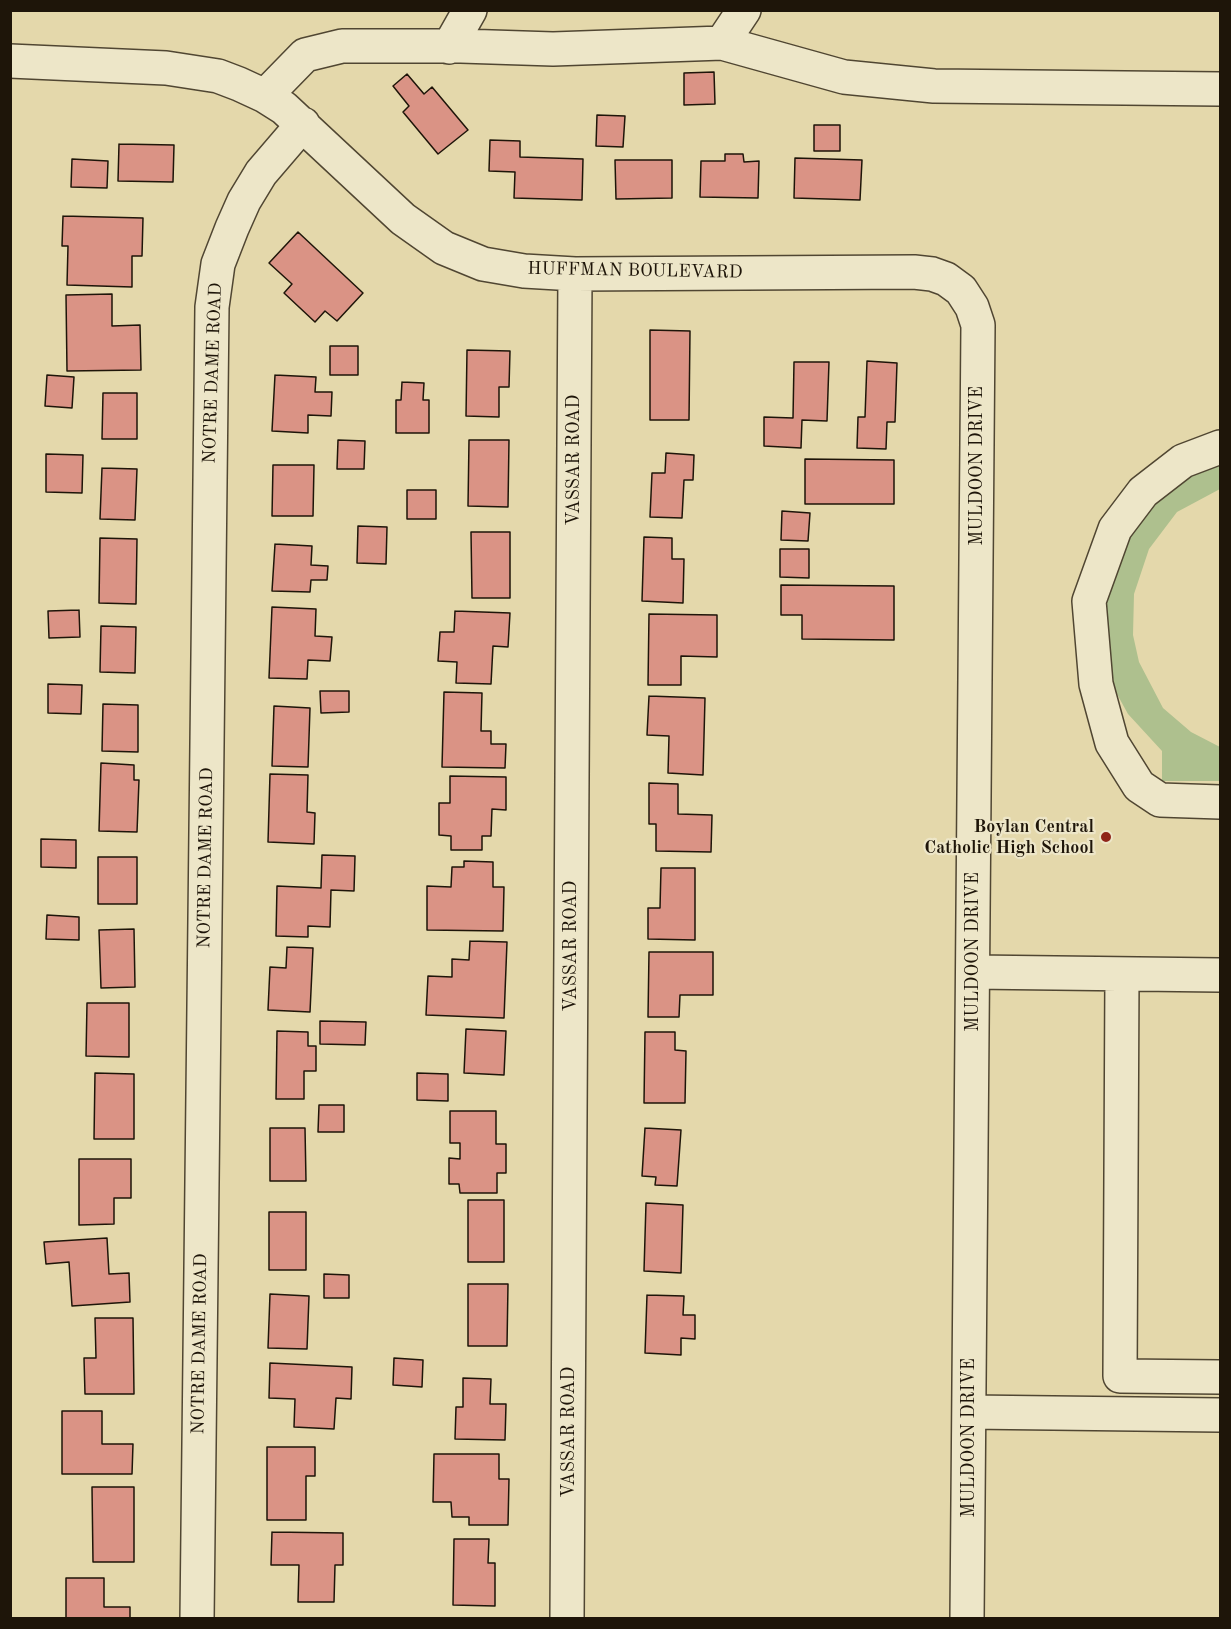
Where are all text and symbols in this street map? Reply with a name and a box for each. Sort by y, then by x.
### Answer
street label: HUFFMAN BOULEVARD [527,258,743,284]
street label: NOTRE DAME ROAD [199,282,227,464]
street label: MULDOON DRIVE [966,386,988,546]
street label: VASSAR ROAD [563,395,585,525]
street label: NOTRE DAME ROAD [194,767,218,949]
place label: Boylan Central Catholic High School [924,816,1094,858]
marker: Boylan Central Catholic High School [1099,830,1113,844]
street label: MULDOON DRIVE [962,872,984,1032]
street label: VASSAR ROAD [560,881,582,1011]
street label: NOTRE DAME ROAD [188,1253,212,1435]
street label: MULDOON DRIVE [958,1358,980,1518]
street label: VASSAR ROAD [558,1367,580,1497]

